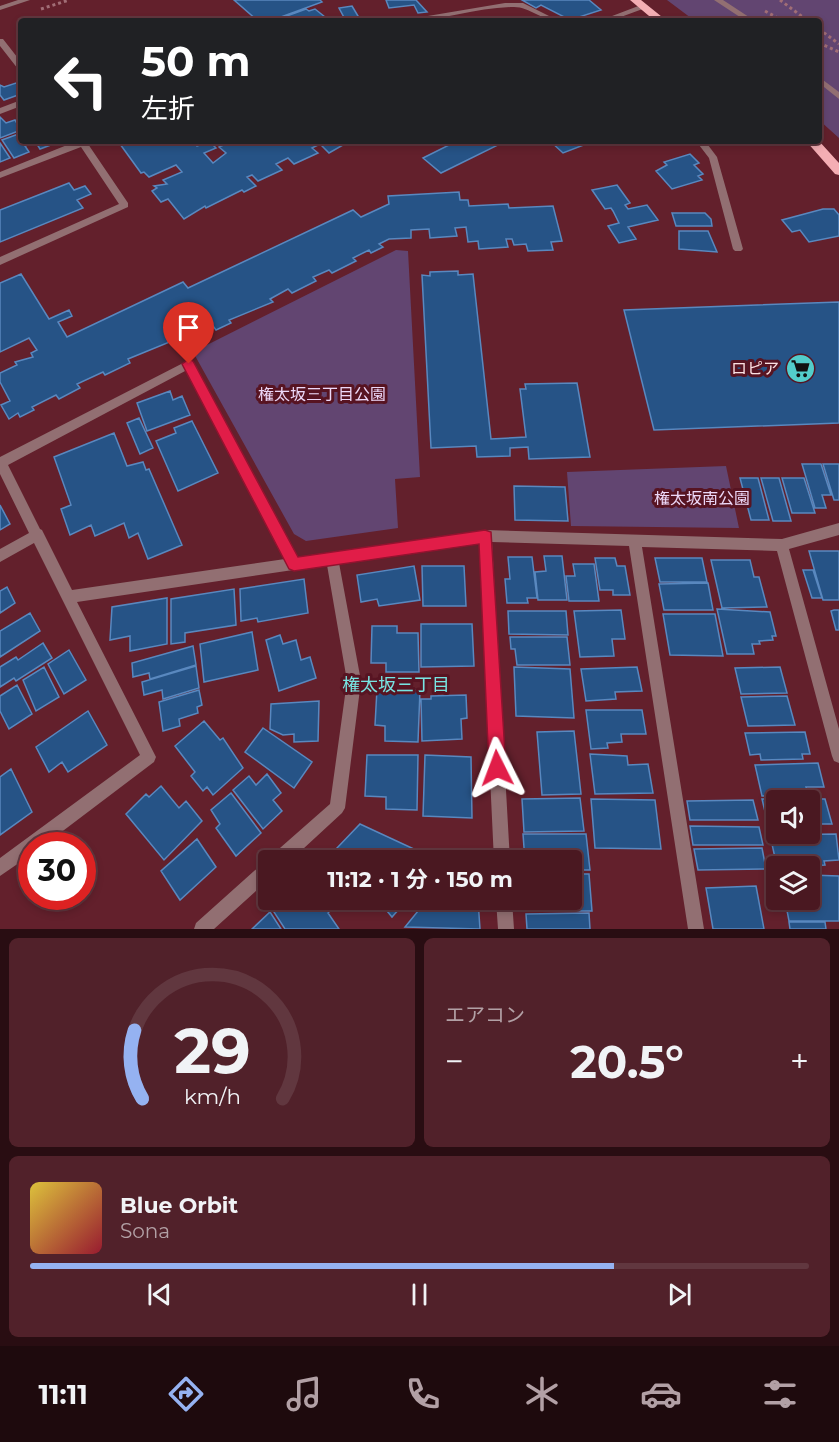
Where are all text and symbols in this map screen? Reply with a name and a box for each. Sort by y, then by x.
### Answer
text: 50 m [141,35,250,87]
icon: left [42,42,120,120]
text: 左折 [141,92,195,125]
pin [163,302,214,364]
icon: arrive [172,311,205,344]
supermarket icon: ロピア [784,352,816,384]
place label: ロピア [731,359,779,378]
park label: 権太坂三丁目公園 [258,385,386,404]
park label: 権太坂南公園 [654,489,750,508]
district label: 権太坂三丁目 [342,674,450,696]
position arrow [465,736,529,800]
map controls [766,790,820,910]
button: sound [766,790,820,844]
speed limit sign: 30 [18,832,96,910]
button: layers [766,856,820,910]
text: 11:12 · 1 分 · 150 m [327,866,513,893]
text: エアコン [445,1003,525,1027]
text: 29 [174,1013,250,1089]
text: 20.5° [570,1034,684,1089]
text: − [445,1041,464,1081]
text: + [790,1041,809,1081]
text: km/h [183,1084,241,1110]
text: Blue Orbit [120,1192,238,1219]
text: Sona [120,1219,170,1243]
icon: previous [143,1278,176,1311]
icon: pause [403,1278,436,1311]
icon: next [663,1278,696,1311]
icon: directions [165,1373,207,1415]
icon: music [283,1373,325,1415]
icon: phone [402,1373,444,1415]
icon: climate [521,1373,563,1415]
icon: car [640,1373,682,1415]
icon: filters [759,1373,801,1415]
text: 11:11 [38,1378,88,1411]

